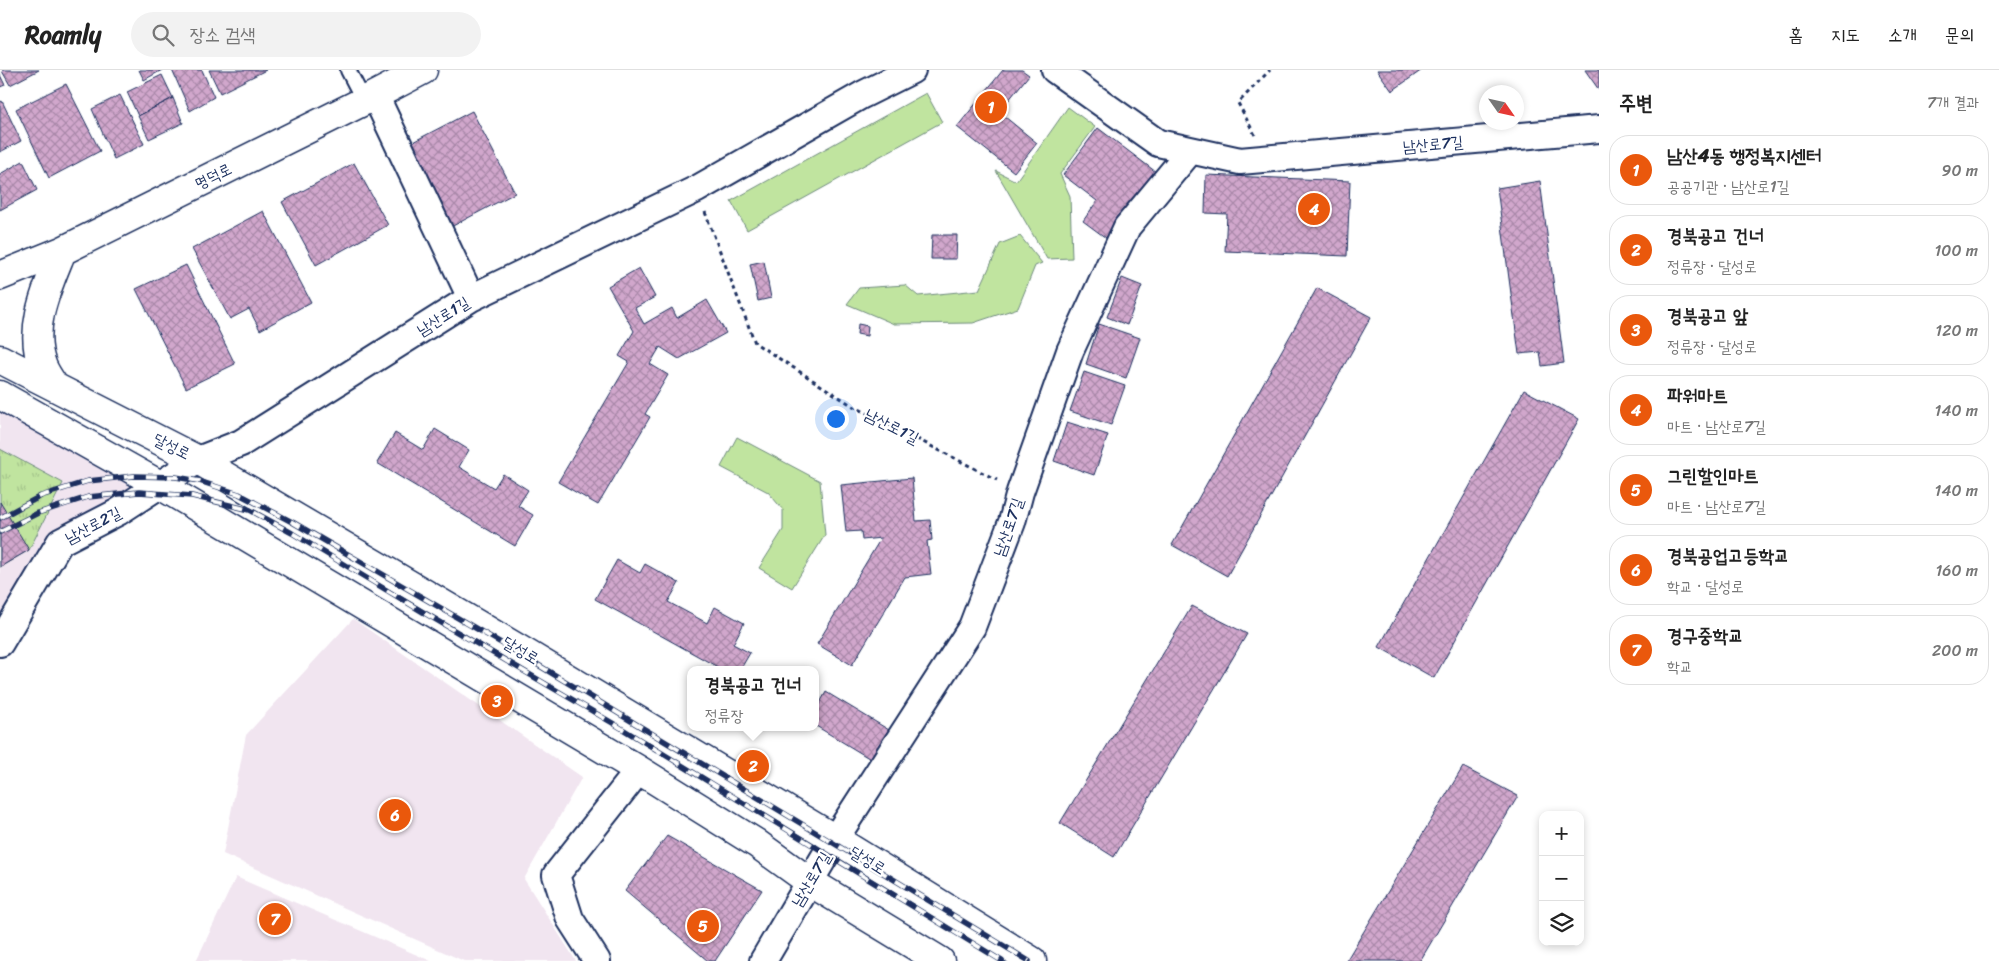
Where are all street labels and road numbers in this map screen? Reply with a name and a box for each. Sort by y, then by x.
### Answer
street label: 남산로7길 [1402,127,1465,161]
street label: 명덕로 [189,155,237,197]
street label: 남산로1길 [411,288,476,344]
street label: 남산로1길 [859,400,925,452]
street label: 달성로 [148,424,196,468]
street label: 남산로7길 [984,493,1032,560]
street label: 남산로2길 [59,498,127,552]
street label: 달성로 [497,628,545,672]
street label: 달성로 [844,837,892,883]
street label: 남산로7길 [783,845,839,912]

